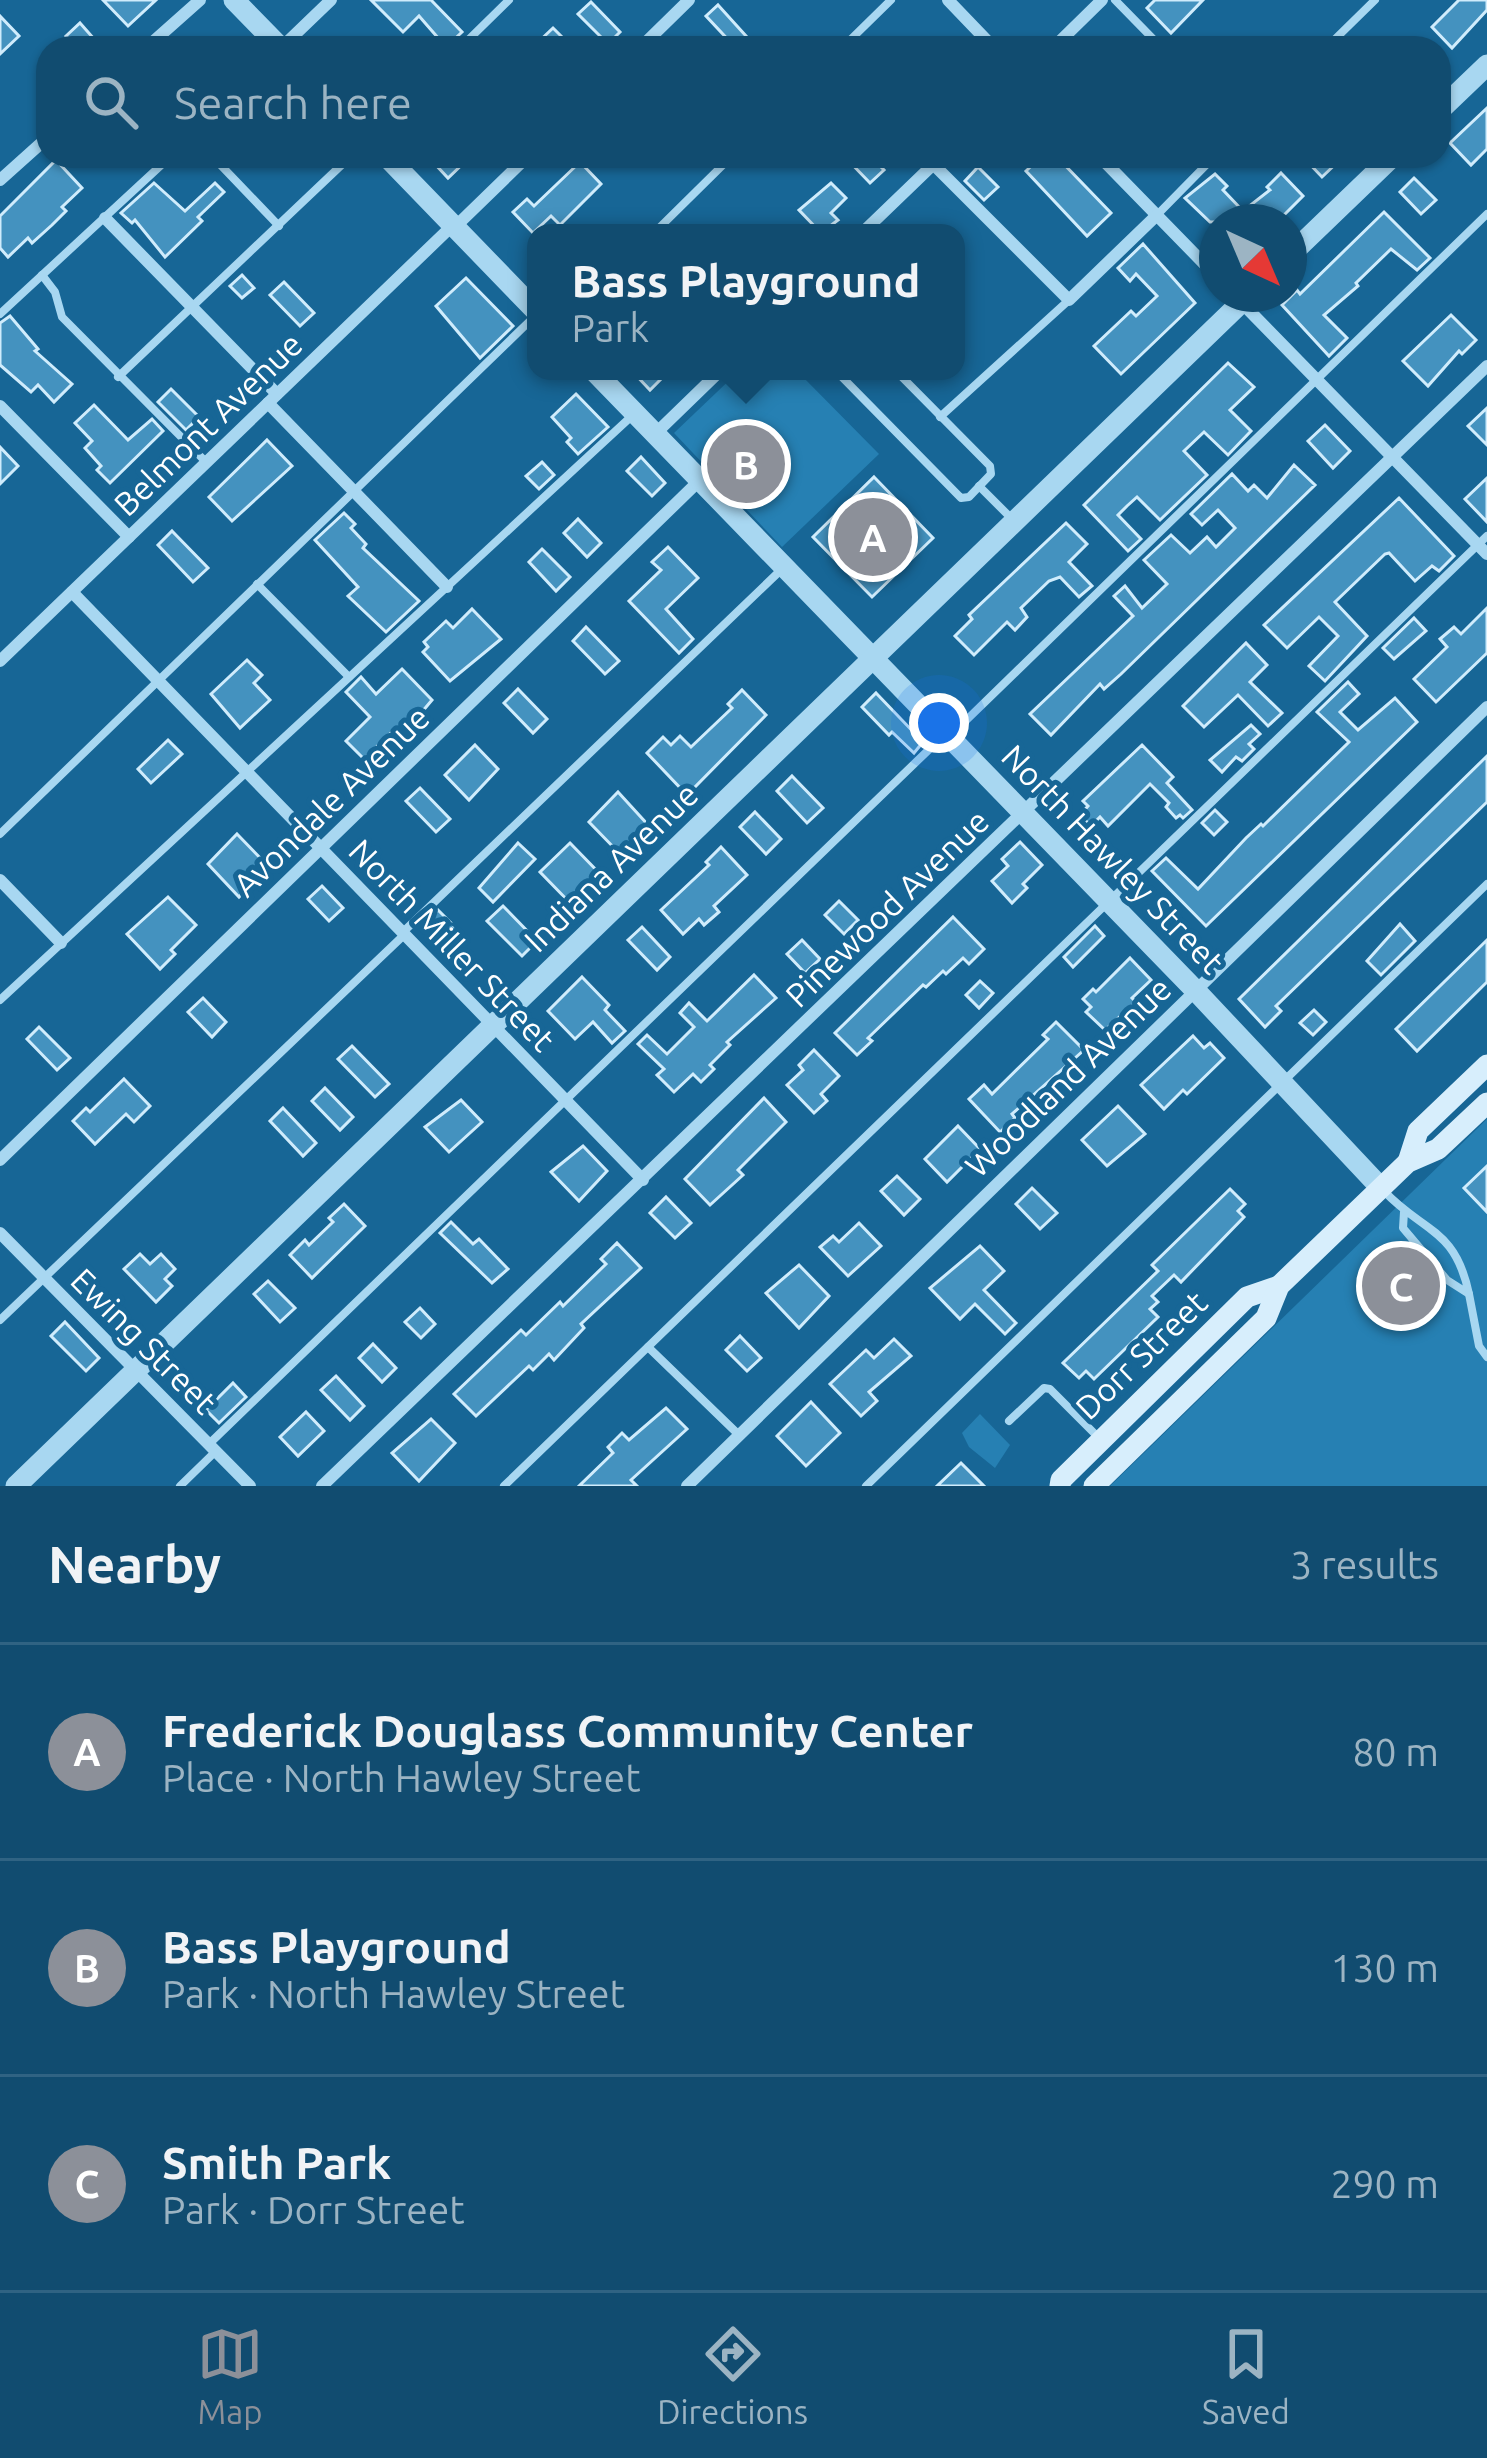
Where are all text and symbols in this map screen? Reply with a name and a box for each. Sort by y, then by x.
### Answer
search box [36,36,1451,168]
icon: search [78,69,144,135]
text: Search here [174,77,412,128]
north arrow [1199,204,1307,312]
popup [527,224,965,380]
text: Bass Playground [572,255,920,306]
text: Park [572,306,649,349]
street label: Belmont Avenue [106,325,309,522]
pin: B [707,419,785,509]
pin: A [834,492,912,582]
your location [909,693,969,753]
street label: Avondale Avenue [225,698,436,903]
street label: North Hawley Street [995,737,1232,980]
street label: Indiana Avenue [516,775,705,958]
street label: Pinewood Avenue [778,802,996,1014]
street label: North Miller Street [342,831,563,1058]
street label: Woodland Avenue [958,969,1178,1184]
pin: C [1362,1241,1440,1331]
street label: Ewing Street [64,1261,224,1421]
street label: Dorr Street [1068,1283,1214,1426]
text: Nearby [48,1535,221,1593]
text: 3 results [1290,1543,1439,1586]
text: Frederick Douglass Community Center [162,1705,973,1756]
text: A [73,1730,101,1773]
text: 80 m [1352,1730,1439,1773]
text: Place · North Hawley Street [162,1756,640,1799]
text: Bass Playground [162,1921,511,1972]
text: B [74,1946,100,1989]
text: 130 m [1330,1946,1439,1989]
text: Park · North Hawley Street [162,1972,625,2015]
text: Smith Park [162,2137,391,2188]
text: C [75,2162,99,2205]
text: 290 m [1330,2162,1439,2205]
text: Park · Dorr Street [162,2188,465,2231]
tab: Map [197,2321,263,2430]
tab: Directions [657,2321,808,2430]
tab: Saved [1202,2321,1290,2430]

